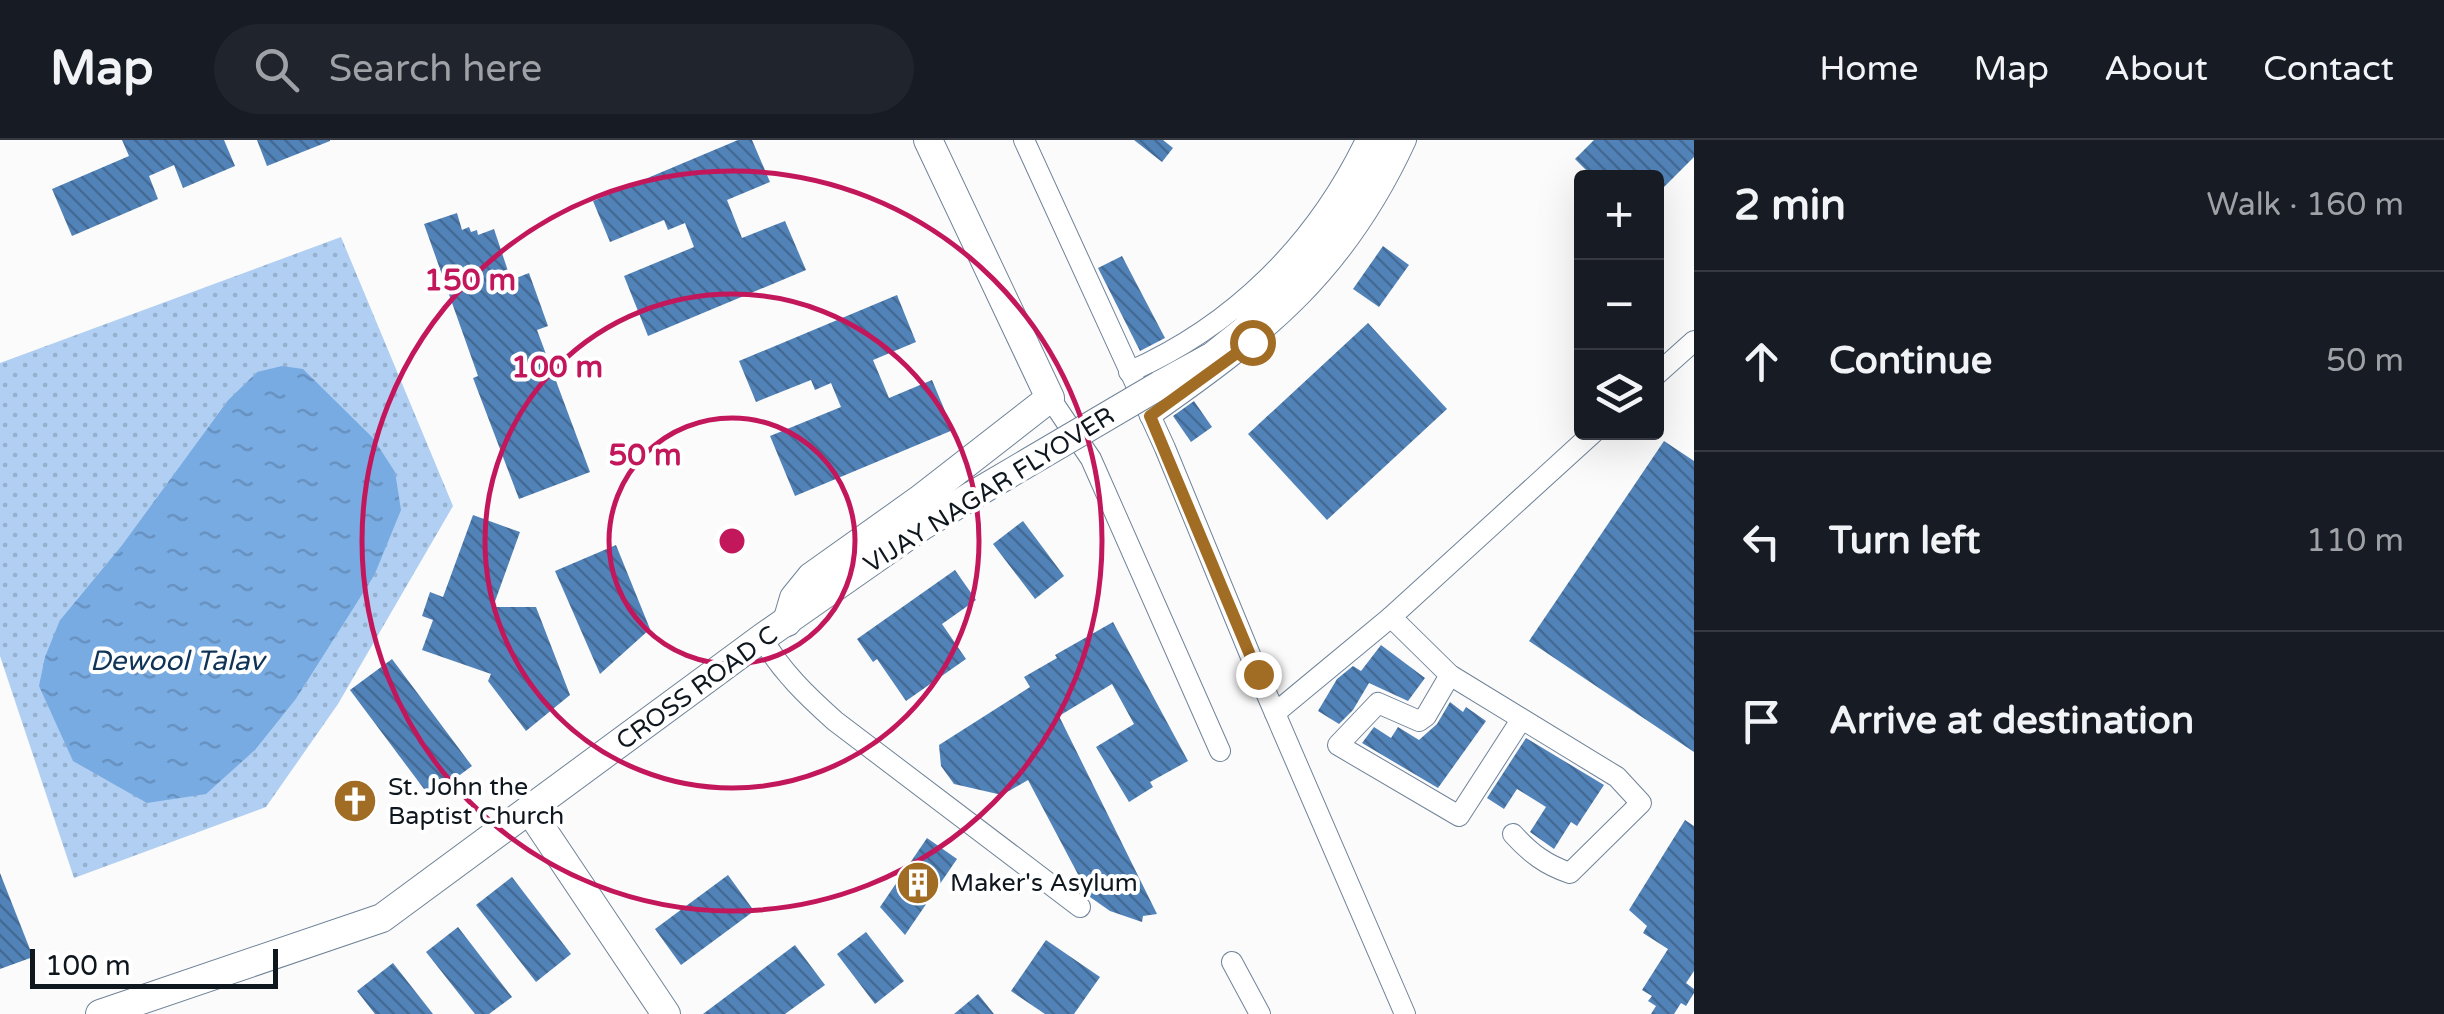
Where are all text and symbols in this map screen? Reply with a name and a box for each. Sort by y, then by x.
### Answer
search box [214,24,914,114]
text: Map [50,40,154,98]
icon: search [249,42,304,97]
text: Search here [329,46,542,92]
text: Home [1819,48,1918,90]
text: Map [1973,48,2049,90]
text: About [2104,48,2208,90]
text: Contact [2263,48,2394,90]
map controls [1574,170,1664,440]
button: + [1574,170,1664,260]
text: 2 min [1734,180,1846,231]
text: Walk · 160 m [2207,186,2404,224]
button: − [1574,260,1664,350]
text: 150 m [424,262,516,299]
route start [1230,320,1276,366]
icon: ahead [1734,334,1789,389]
text: Continue [1829,338,1992,384]
text: 50 m [2326,342,2404,380]
text: 100 m [511,349,603,386]
button: layers [1574,350,1664,440]
street label: VIJAY NAGAR FLYOVER [858,401,1120,579]
text: 50 m [608,437,682,474]
icon: left [1734,514,1789,569]
text: Turn left [1829,518,1980,564]
text: 110 m [2306,522,2404,560]
centre of rings [714,523,750,559]
street label: CROSS ROAD C [611,619,783,757]
water label: Dewool Talav [90,644,267,678]
route end [1236,652,1282,698]
icon: arrive [1734,694,1789,749]
text: Arrive at destination [1829,698,2194,744]
place label: St. John the Baptist Church [388,772,564,831]
church icon: St. John the Baptist Church [332,778,378,824]
building icon: Maker's Asylum [895,860,941,906]
place label: Maker's Asylum [950,868,1138,898]
scale bar [30,944,278,988]
text: 100 m [45,949,131,983]

